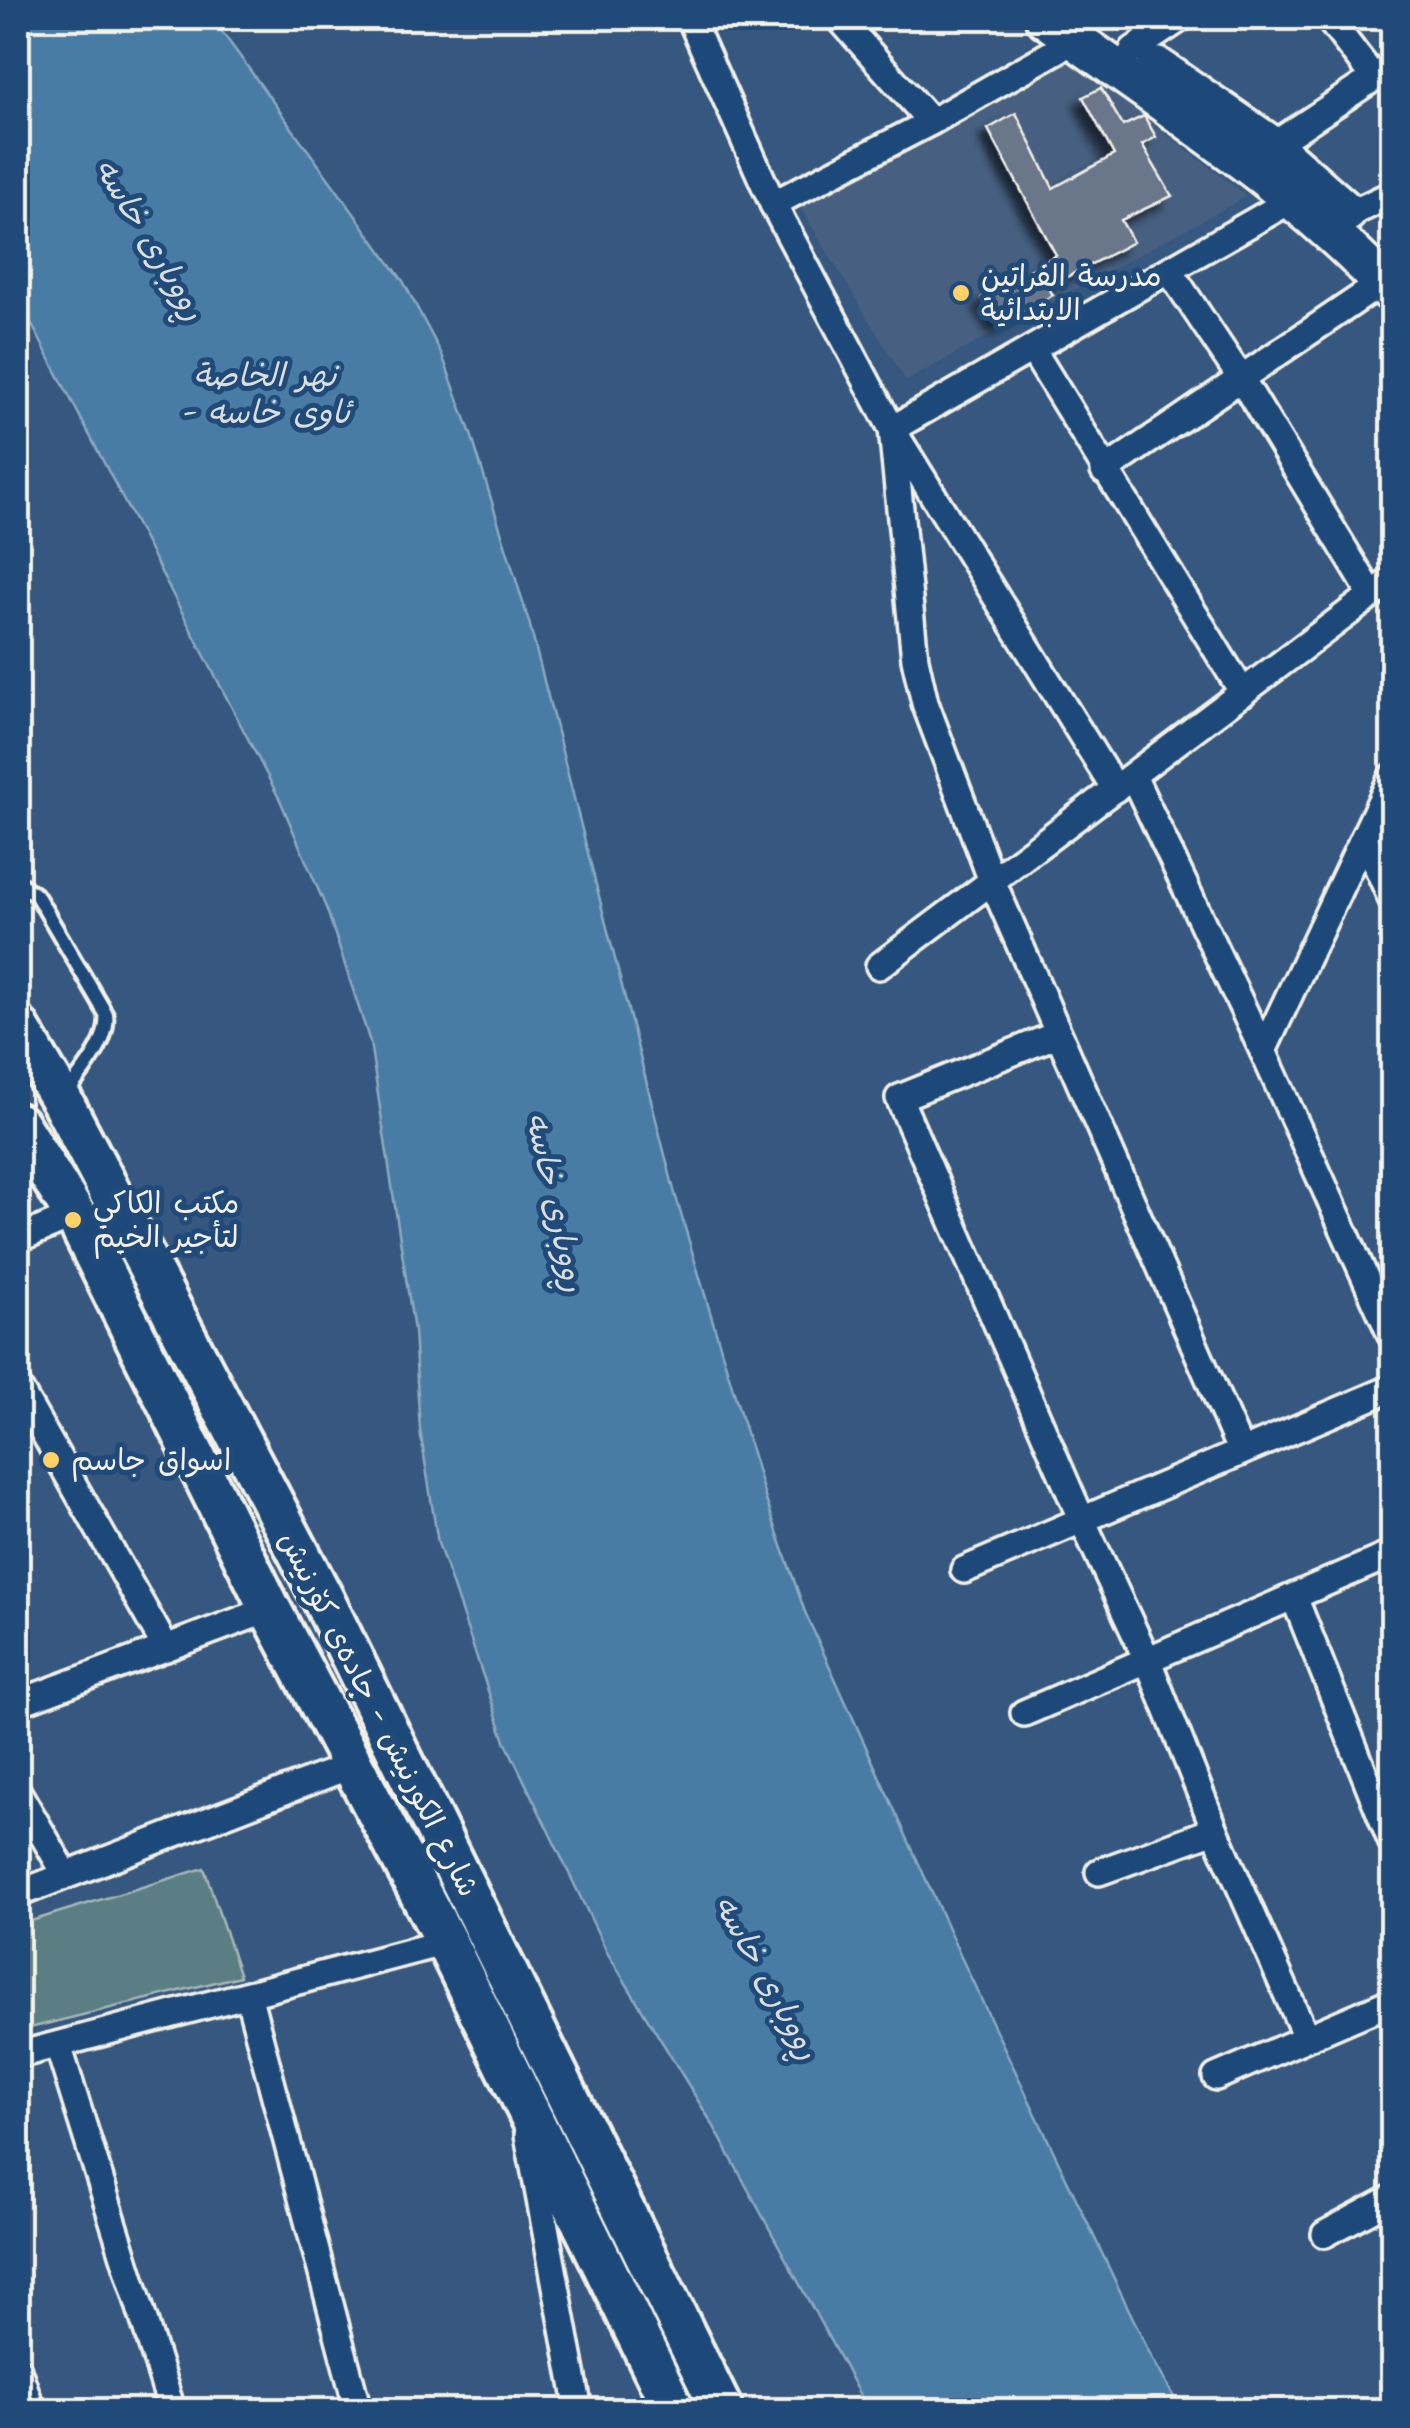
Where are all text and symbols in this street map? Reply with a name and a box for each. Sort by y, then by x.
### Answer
water label: ڕووباری خاسە [79,149,217,331]
place label: مدرسة الفراتين الابتدائية [981,254,1162,336]
marker: مدرسة الفراتين الابتدائية [950,282,972,304]
water label: نهر الخاصة - ئاوی خاسە [180,352,354,440]
water label: ڕووباری خاسە [510,1108,597,1297]
place label: مكتب الكاكي لتأجير الخيم [93,1181,239,1263]
marker: مكتب الكاكي لتأجير الخيم [62,1209,84,1231]
place label: اسواق جاسم [71,1438,231,1486]
marker: اسواق جاسم [40,1449,62,1471]
street label: شارع الكورنيش - جادەی کۆرنیش [264,1524,491,1906]
water label: ڕووباری خاسە [698,1886,831,2070]

